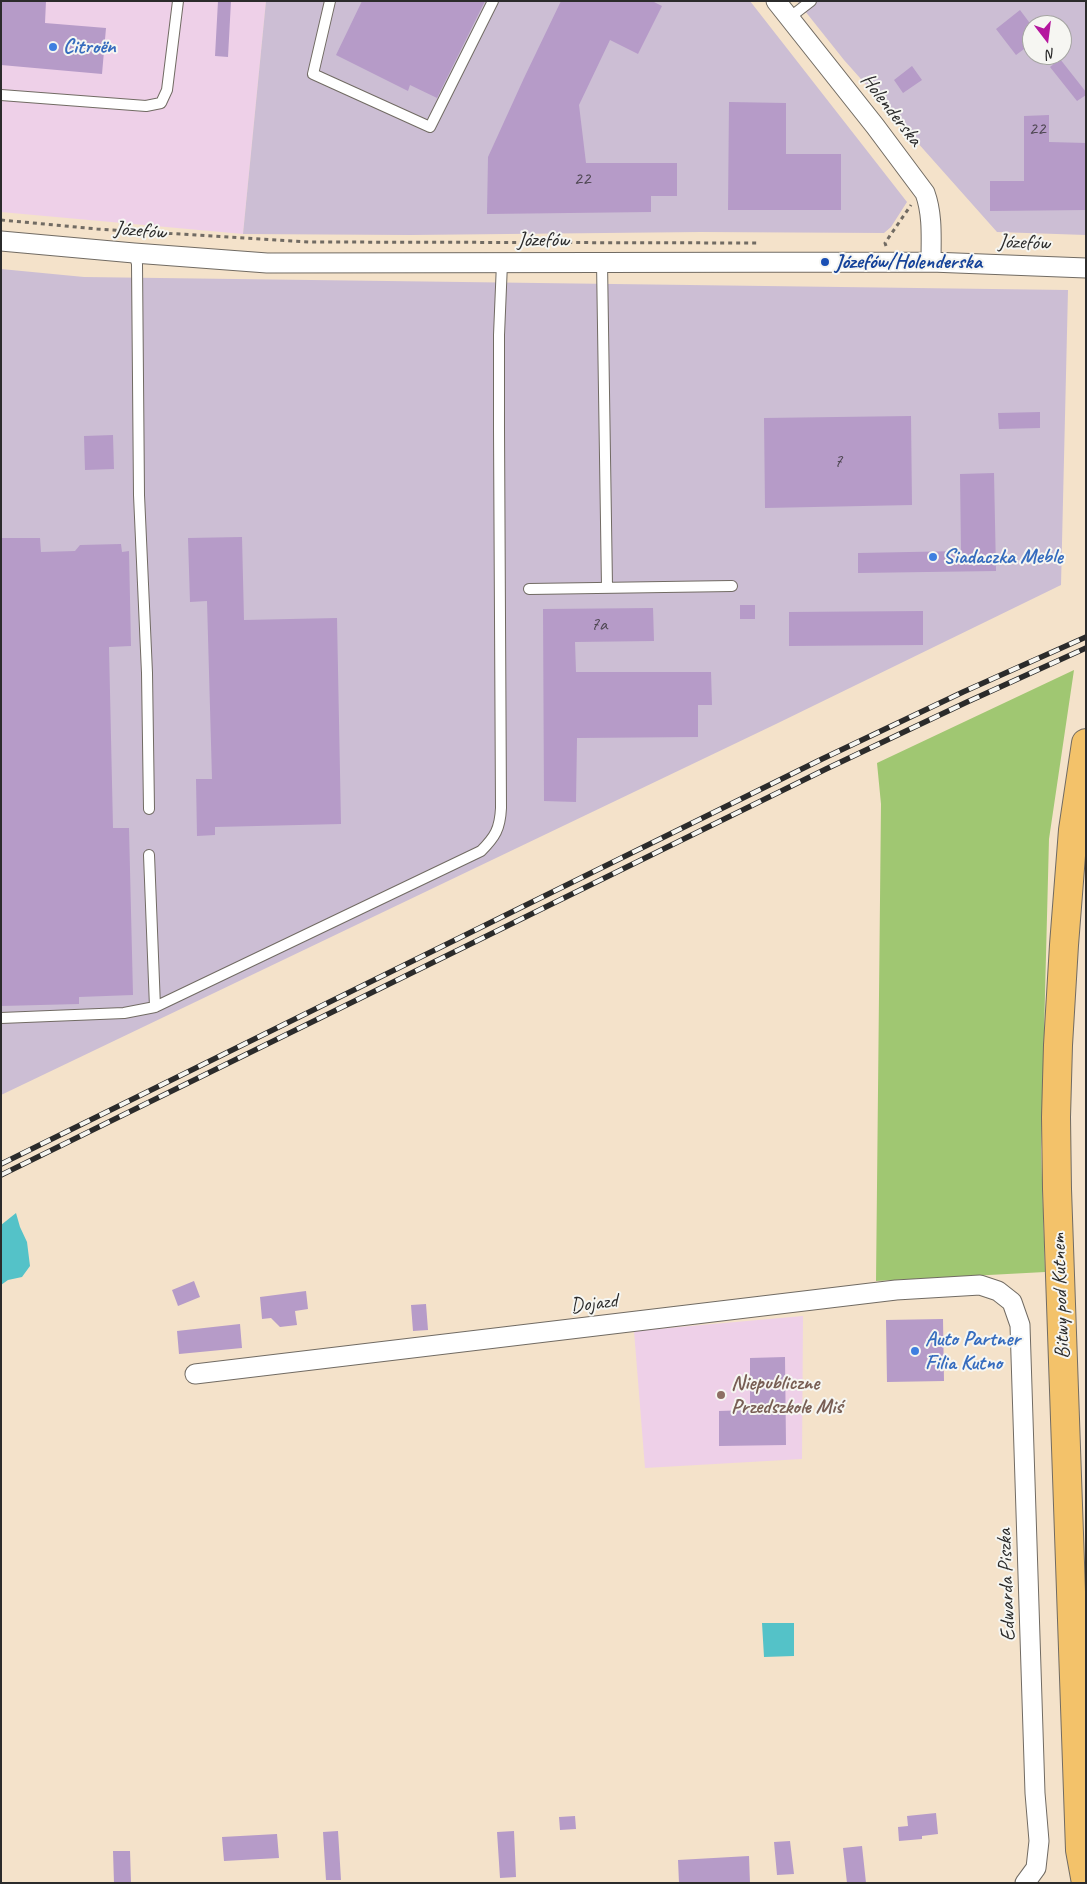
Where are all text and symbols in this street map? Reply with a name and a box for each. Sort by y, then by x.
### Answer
north arrow [1022,15,1072,65]
place label: Citroën [63,34,116,60]
marker: Citroën [47,41,59,53]
text: N [1044,45,1057,63]
street label: Holenderska [855,68,927,152]
house number: 22 [1028,118,1046,140]
house number: 22 [573,168,591,190]
street label: Józefów [113,216,167,246]
street label: Józefów [517,227,569,253]
street label: Józefów [998,230,1050,256]
place label: Józefów/Holenderska [835,249,982,275]
marker: Józefów/Holenderska [819,256,831,268]
house number: 7 [834,451,842,473]
place label: Siadaczka Meble [943,544,1063,570]
marker: Siadaczka Meble [927,551,939,563]
house number: 7a [591,614,607,636]
street label: Bitwy pod Kutnem [1046,1233,1076,1359]
street label: Dojazd [569,1289,619,1319]
place label: Auto Partner Filia Kutno [925,1326,1020,1376]
marker: Auto Partner Filia Kutno [909,1345,921,1357]
place label: Niepubliczne Przedszkole Miś [731,1370,843,1420]
marker: Niepubliczne Przedszkole Miś [715,1389,727,1401]
street label: Edwarda Piszka [992,1528,1022,1642]

